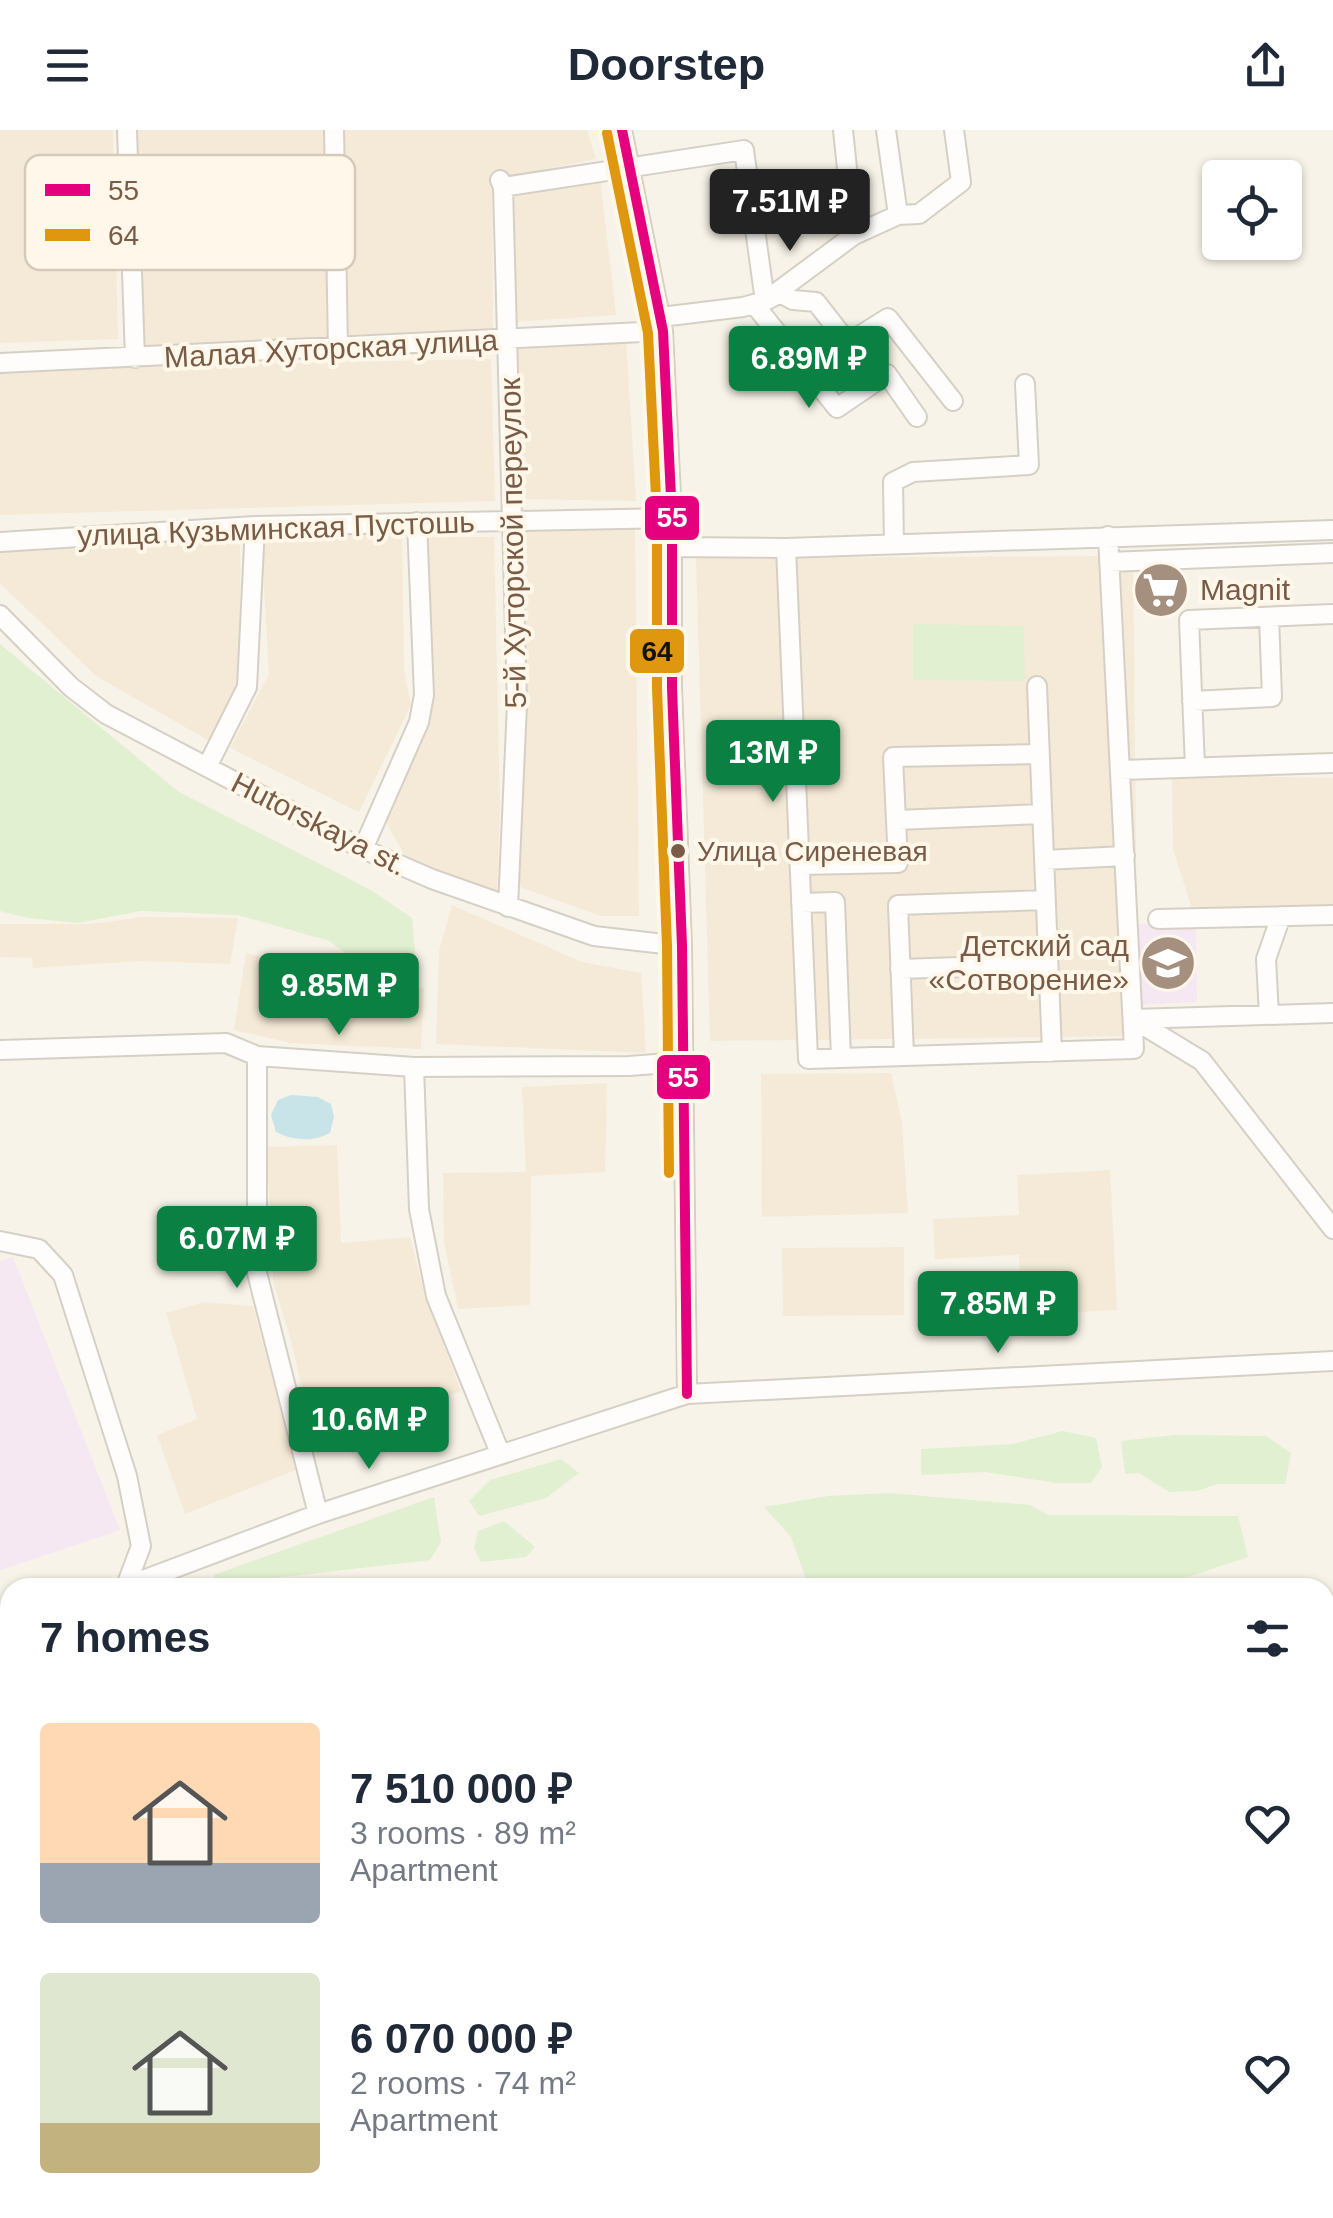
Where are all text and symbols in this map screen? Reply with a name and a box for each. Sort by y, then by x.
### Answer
icon: menu [40,38,95,93]
icon: share [1238,38,1293,93]
text: Doorstep [568,39,765,90]
legend [25,155,355,270]
map controls [1202,160,1302,260]
button: locate [1202,160,1302,260]
pin: 7.51M ₽ [698,169,882,254]
text: 55 [108,175,139,206]
text: 7.51M ₽ [732,183,848,219]
text: 64 [108,220,139,251]
street label: Малая Хуторская улица [163,323,499,374]
pin: 6.89M ₽ [717,326,901,411]
text: 6.89M ₽ [751,340,867,376]
street label: 5-й Хуторской переулок [493,376,532,709]
line badge: 55 [643,494,701,542]
text: 55 [656,502,688,533]
street label: улица Кузьминская Пустошь [77,505,475,552]
supermarket icon: Magnit [1131,560,1191,620]
place label: Magnit [1200,573,1291,606]
line badge: 64 [628,627,686,675]
text: 64 [641,636,673,667]
pin: 13M ₽ [703,720,843,805]
text: 13M ₽ [728,734,818,770]
street label: Hutorskaya st. [226,765,412,882]
place label: Улица Сиреневая [697,836,928,867]
marker: Улица Сиреневая [668,841,688,861]
place label: Детский сад «Сотворение» [929,929,1129,996]
school or university icon: Детский сад «Сотворение» [1138,933,1198,993]
pin: 9.85M ₽ [247,953,431,1038]
text: 9.85M ₽ [281,967,397,1003]
line badge: 55 [655,1053,712,1101]
text: 55 [667,1062,699,1093]
pin: 6.07M ₽ [145,1206,329,1291]
text: 6.07M ₽ [179,1220,295,1256]
pin: 7.85M ₽ [906,1271,1090,1356]
text: 7.85M ₽ [940,1285,1056,1321]
pin: 10.6M ₽ [277,1387,461,1472]
text: 10.6M ₽ [311,1401,427,1437]
icon: filters [1240,1611,1295,1666]
text: 7 homes [40,1614,210,1661]
icon: home [120,1763,240,1883]
text: 7 510 000 ₽ [350,1765,573,1812]
icon: heart [1240,1796,1295,1851]
text: 3 rooms · 89 m² [350,1815,576,1851]
text: Apartment [350,1852,498,1888]
icon: home [120,2013,240,2133]
text: 6 070 000 ₽ [350,2015,573,2062]
icon: heart [1240,2046,1295,2101]
text: 2 rooms · 74 m² [350,2065,576,2101]
text: Apartment [350,2102,498,2138]

